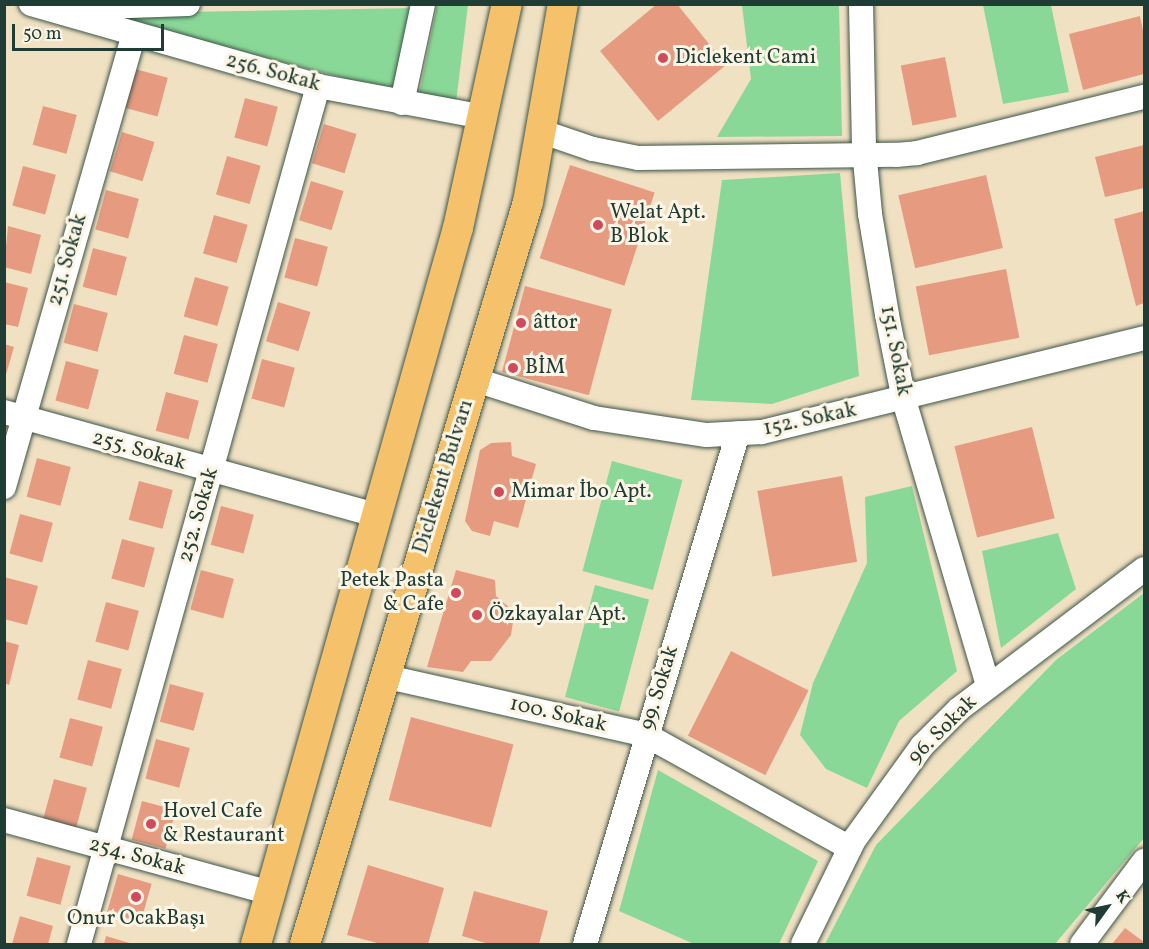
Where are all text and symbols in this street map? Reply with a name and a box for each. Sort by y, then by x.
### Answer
scale bar [15,12,166,50]
text: 50 m [23,22,62,47]
place label: Diclekent Cami [675,45,816,71]
street label: 256. Sokak [223,48,323,98]
marker: Diclekent Cami [656,51,670,65]
place label: Welat Apt. B Blok [610,200,706,250]
street label: 251. Sokak [43,211,93,309]
marker: Welat Apt. B Blok [591,218,605,232]
street label: 151. Sokak [874,304,916,398]
place label: âttor [533,310,577,336]
marker: âttor [514,316,528,330]
place label: BİM [525,355,565,381]
marker: BİM [506,361,520,375]
street label: Diclekent Bulvarı [409,397,479,557]
street label: 152. Sokak [761,398,859,442]
street label: 255. Sokak [89,426,189,476]
street label: 252. Sokak [173,465,225,565]
place label: Mimar İbo Apt. [511,479,652,505]
marker: Mimar İbo Apt. [492,485,506,499]
place label: Petek Pasta & Cafe [340,568,444,618]
marker: Petek Pasta & Cafe [449,586,463,600]
place label: Özkayalar Apt. [489,602,626,628]
marker: Özkayalar Apt. [470,608,484,622]
street label: 99. Sokak [635,643,685,733]
street label: 96. Sokak [903,690,983,770]
street label: 100. Sokak [507,692,609,738]
place label: Hovel Cafe & Restaurant [163,799,285,849]
marker: Hovel Cafe & Restaurant [144,817,158,831]
street label: 254. Sokak [86,832,188,882]
north arrow [1077,877,1137,937]
text: K [1110,886,1134,908]
marker: Onur OcakBaşı [129,890,143,904]
place label: Onur OcakBaşı [67,906,205,932]

